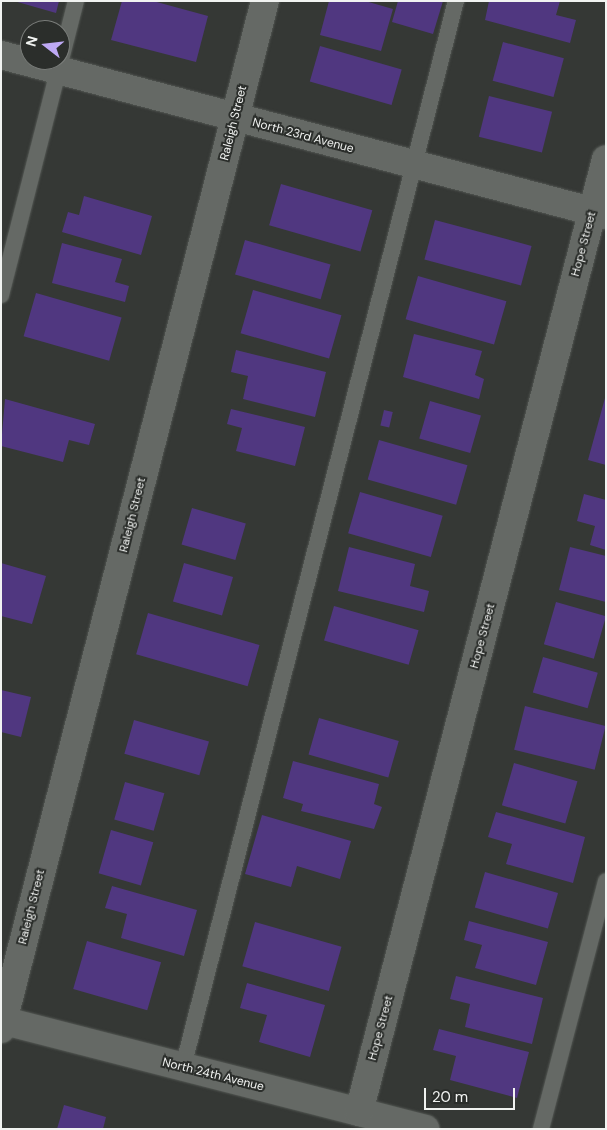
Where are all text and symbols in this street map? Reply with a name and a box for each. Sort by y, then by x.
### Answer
north arrow [20,20,70,70]
text: N [21,34,42,49]
street label: Raleigh Street [218,84,250,162]
street label: North 23rd Avenue [251,116,355,156]
street label: Hope Street [568,210,600,278]
street label: Raleigh Street [117,476,149,554]
street label: Hope Street [467,602,499,670]
street label: Raleigh Street [16,868,48,946]
street label: Hope Street [365,994,397,1062]
street label: North 24th Avenue [161,1055,265,1095]
scale bar [427,1078,518,1110]
text: 20 m [432,1087,468,1107]

